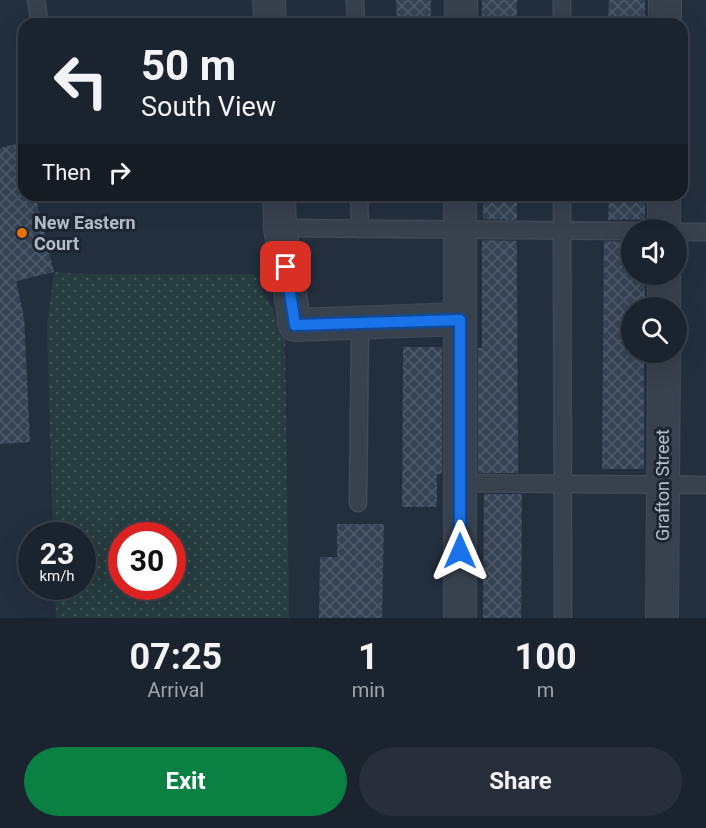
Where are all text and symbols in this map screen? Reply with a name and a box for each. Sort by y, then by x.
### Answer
text: 50 m [141,41,236,90]
icon: left [42,42,120,120]
text: South View [141,91,276,123]
icon: right [103,156,136,189]
text: Then [42,160,91,185]
place label: New Eastern Court [34,212,136,254]
map controls [621,219,687,363]
button: sound [621,219,687,285]
marker: New Eastern Court [15,226,29,240]
pin [260,241,311,292]
icon: arrive [269,250,302,283]
button: search [621,297,687,363]
street label: Grafton Street [652,429,673,541]
position arrow [428,519,492,583]
speed limit sign: 30 [108,522,186,600]
text: 23 [40,536,74,571]
text: km/h [39,567,75,585]
text: 07:25 [129,636,222,678]
text: 1 [358,636,379,678]
text: 100 [515,636,577,678]
text: Arrival [147,678,204,702]
text: min [352,678,385,702]
text: m [537,678,554,702]
button: Exit [24,747,347,816]
button: Share [359,747,682,816]

